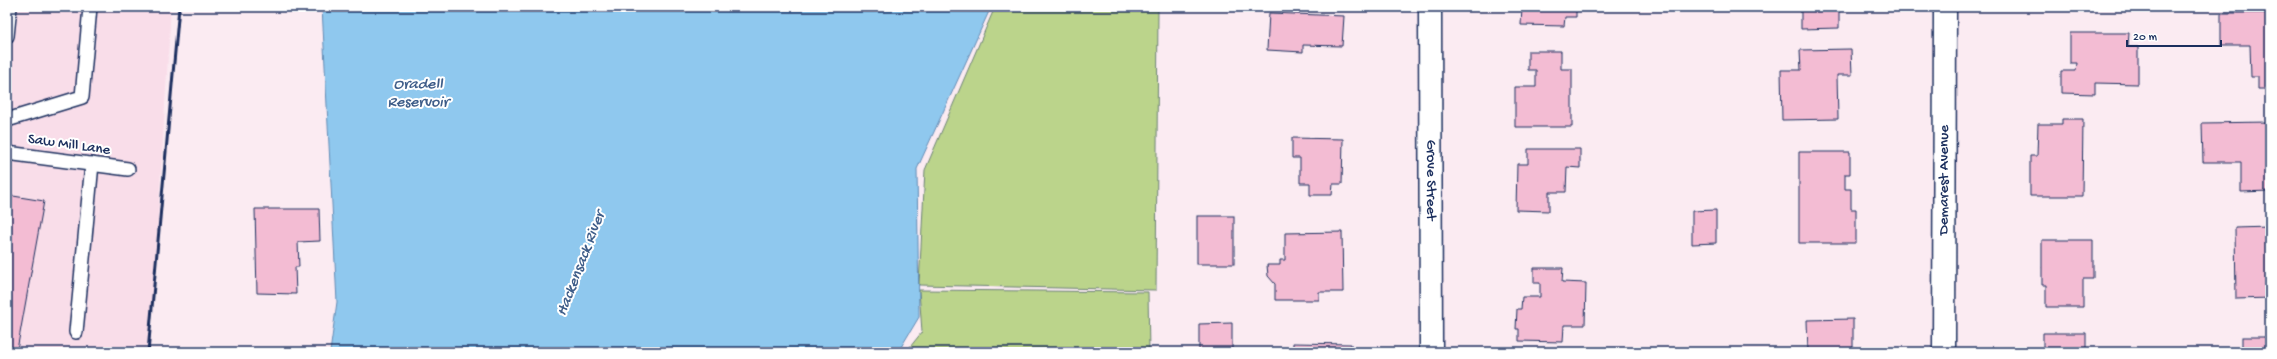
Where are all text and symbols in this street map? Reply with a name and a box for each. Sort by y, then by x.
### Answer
scale bar [2127,22,2221,48]
text: 20 m [2133,31,2158,45]
water label: Oradell Reservoir [388,76,452,113]
street label: Demarest Avenue [1935,125,1954,236]
street label: Saw Mill Lane [27,130,112,160]
street label: Grove Street [1421,140,1440,222]
water label: Hackensack River [553,206,612,319]

